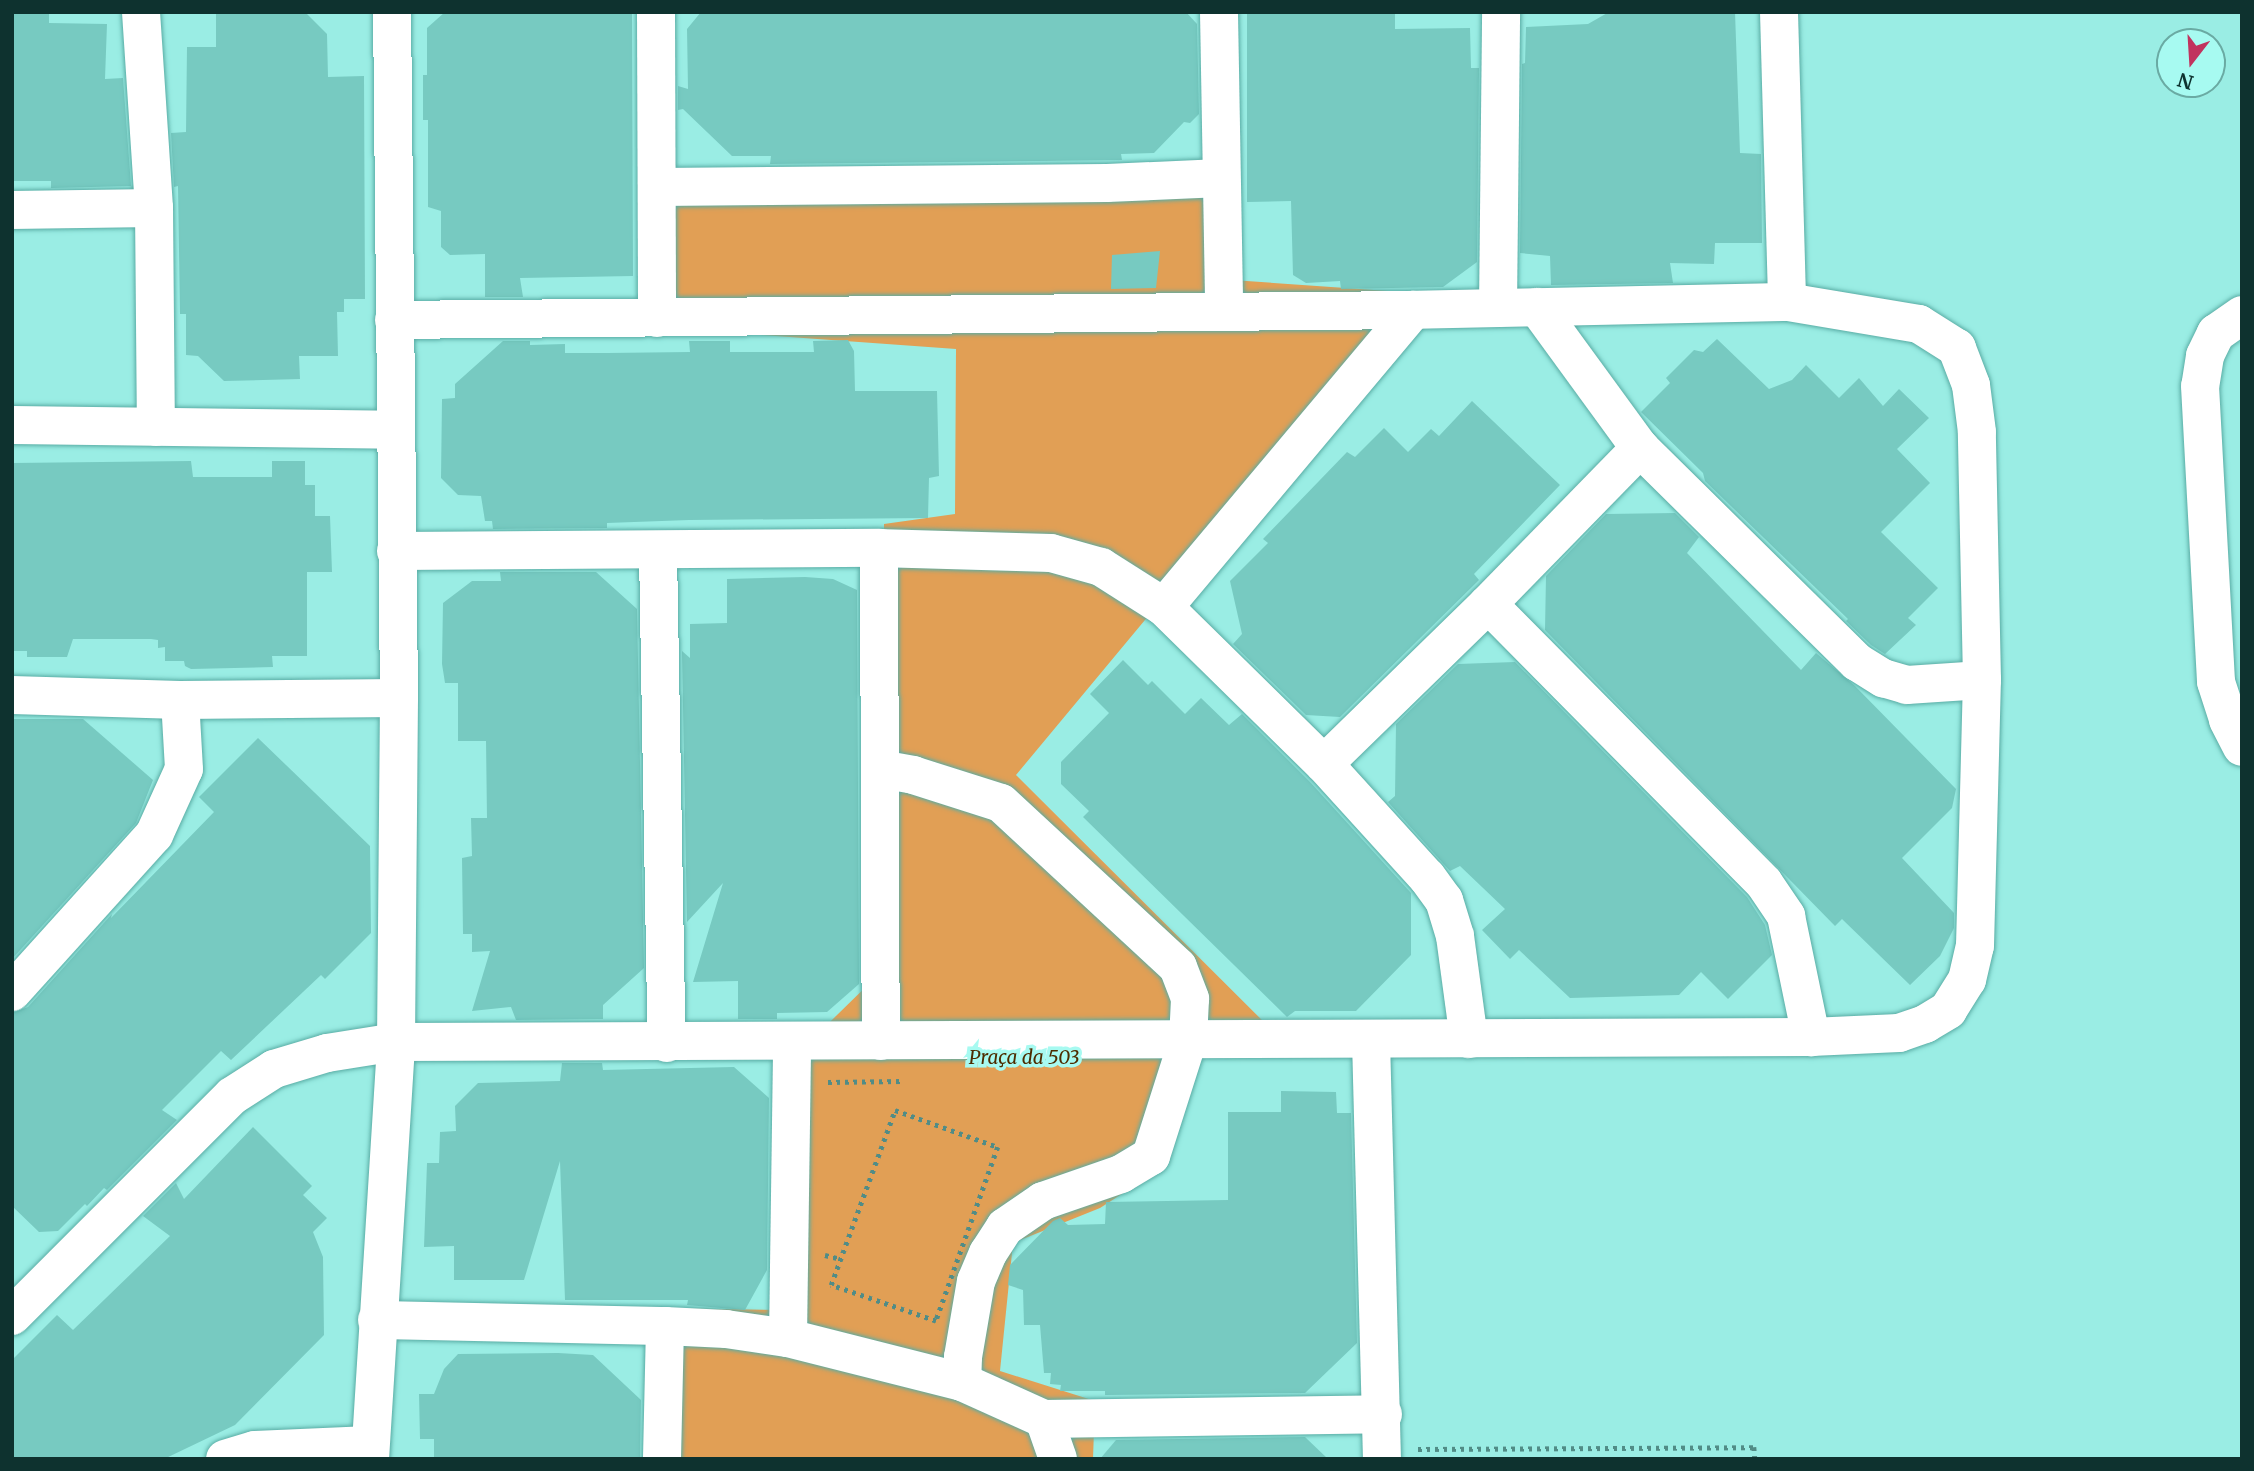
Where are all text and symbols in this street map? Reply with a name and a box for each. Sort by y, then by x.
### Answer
north arrow [2156,28,2226,98]
text: N [2175,68,2196,95]
park label: Praça da 503 [969,1047,1079,1069]

